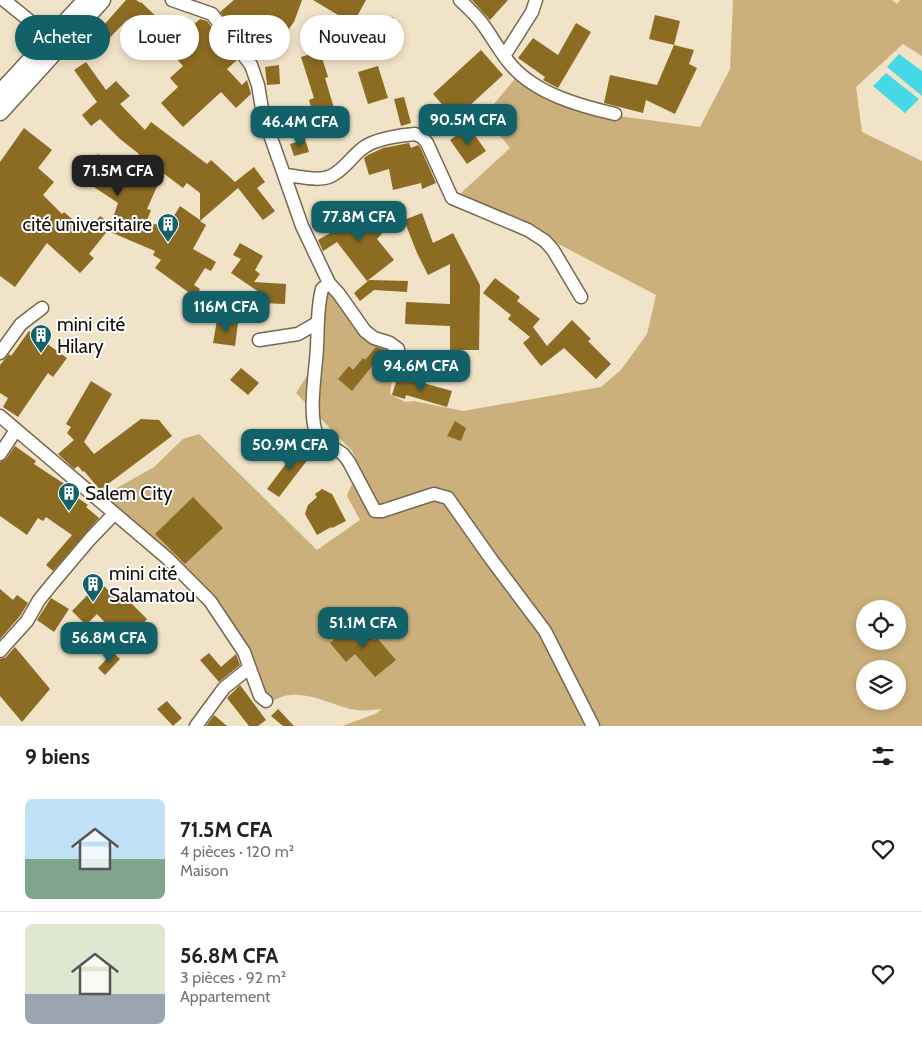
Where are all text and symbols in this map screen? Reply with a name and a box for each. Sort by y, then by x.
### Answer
chip: Acheter [15,15,110,60]
chip: Louer [120,15,199,60]
chip: Filtres [209,15,290,60]
chip: Nouveau [300,15,404,60]
pin: 90.5M CFA [411,104,525,146]
pin: 46.4M CFA [243,106,357,148]
text: 90.5M CFA [430,110,506,129]
text: 46.4M CFA [262,112,338,131]
pin: 71.5M CFA [61,154,175,197]
text: 71.5M CFA [83,161,153,180]
pin: 77.8M CFA [302,200,416,243]
text: 77.8M CFA [322,207,396,226]
building icon: cité universitaire [156,212,180,243]
place label: cité universitaire [23,213,152,236]
pin: 116M CFA [174,290,278,333]
text: 116M CFA [193,297,259,316]
place label: mini cité Hilary [57,313,126,358]
building icon: mini cité Hilary [29,323,53,354]
pin: 94.6M CFA [364,350,478,392]
text: 94.6M CFA [383,356,459,375]
pin: 50.9M CFA [233,428,347,471]
text: 50.9M CFA [252,435,328,454]
building icon: Salem City [57,481,81,512]
place label: Salem City [85,482,173,505]
place label: mini cité Salamatou [109,562,195,607]
building icon: mini cité Salamatou [81,572,105,603]
map controls [856,600,906,710]
button: locate [856,600,906,650]
pin: 51.1M CFA [306,606,420,649]
text: 51.1M CFA [329,613,397,632]
pin: 56.8M CFA [52,622,166,664]
text: 56.8M CFA [71,628,147,647]
button: layers [856,660,906,710]
icon: filters [869,742,897,770]
text: 9 biens [25,744,90,769]
text: 71.5M CFA [180,817,272,842]
icon: home [65,819,125,879]
icon: heart [869,835,897,863]
text: 4 pièces · 120 m² [180,842,294,861]
text: Maison [180,861,228,880]
text: 56.8M CFA [180,943,278,968]
icon: home [65,944,125,1004]
icon: heart [869,960,897,988]
text: 3 pièces · 92 m² [180,968,286,987]
text: Appartement [180,987,270,1006]

